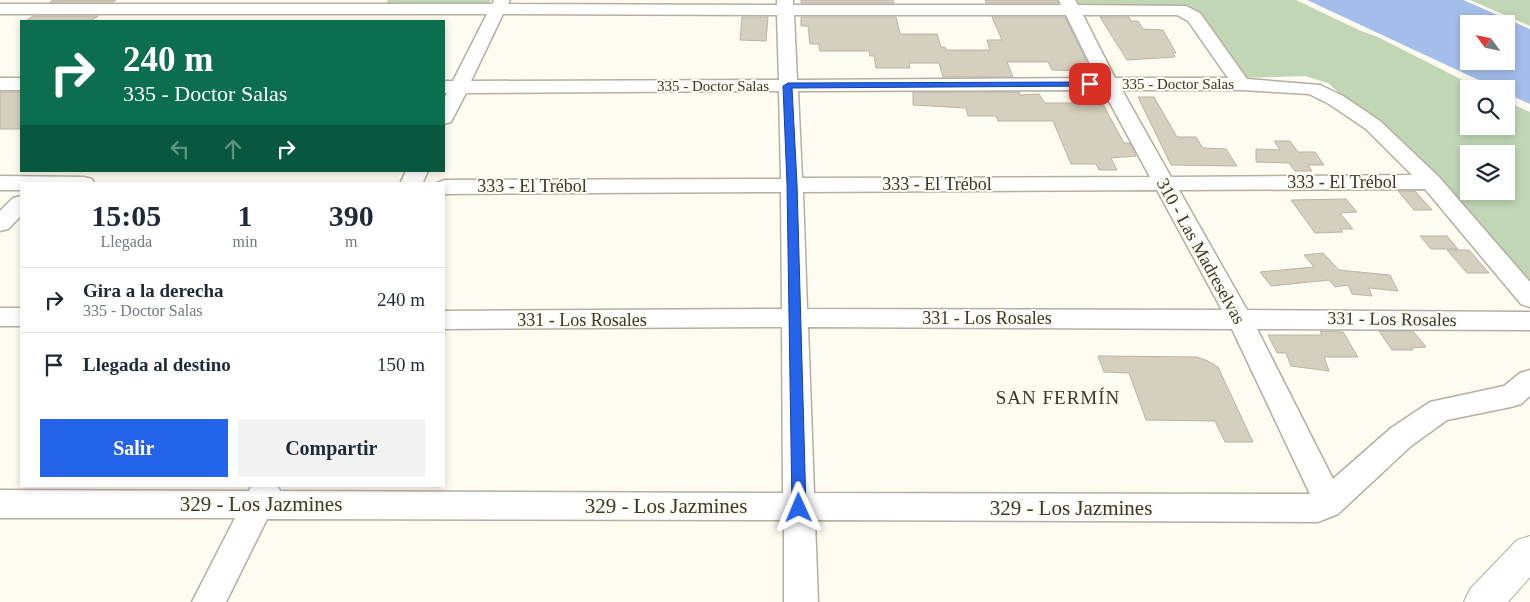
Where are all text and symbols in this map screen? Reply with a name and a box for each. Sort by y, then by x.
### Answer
north arrow [1460,15,1515,70]
map controls [1460,15,1515,200]
icon: right [40,40,105,105]
text: 240 m [123,40,213,79]
pin [1069,63,1111,105]
icon: arrive [1076,70,1104,98]
street label: 335 - Doctor Salas [1122,76,1234,92]
street label: 335 - Doctor Salas [657,78,769,94]
button: search [1460,80,1515,135]
text: 335 - Doctor Salas [123,81,287,106]
icon: left [166,135,194,163]
icon: ahead [219,135,247,163]
icon: right [272,135,300,163]
button: layers [1460,145,1515,200]
street label: 333 - El Trébol [1287,172,1397,192]
street label: 333 - El Trébol [882,174,992,194]
street label: 310 - Las Madreselvas [1153,175,1249,327]
street label: 333 - El Trébol [477,176,587,196]
text: 15:05 [91,199,161,232]
text: 1 [237,199,252,232]
text: 390 [329,199,374,232]
text: Llegada [101,233,152,250]
text: min [233,233,257,250]
text: m [345,233,357,250]
text: Gira a la derecha [83,280,224,301]
icon: right [40,286,68,314]
text: 240 m [377,289,425,310]
text: 335 - Doctor Salas [83,302,203,319]
street label: 331 - Los Rosales [922,308,1052,328]
street label: 331 - Los Rosales [1327,308,1457,330]
street label: 331 - Los Rosales [517,310,647,330]
icon: arrive [40,351,68,379]
text: Llegada al destino [83,354,231,375]
text: 150 m [377,354,425,375]
district label: SAN FERMÍN [996,387,1120,408]
button: Salir [40,419,228,477]
button: Compartir [238,419,425,477]
position arrow [772,481,824,533]
street label: 329 - Los Jazmines [180,492,342,516]
street label: 329 - Los Jazmines [585,494,747,518]
street label: 329 - Los Jazmines [990,496,1152,520]

